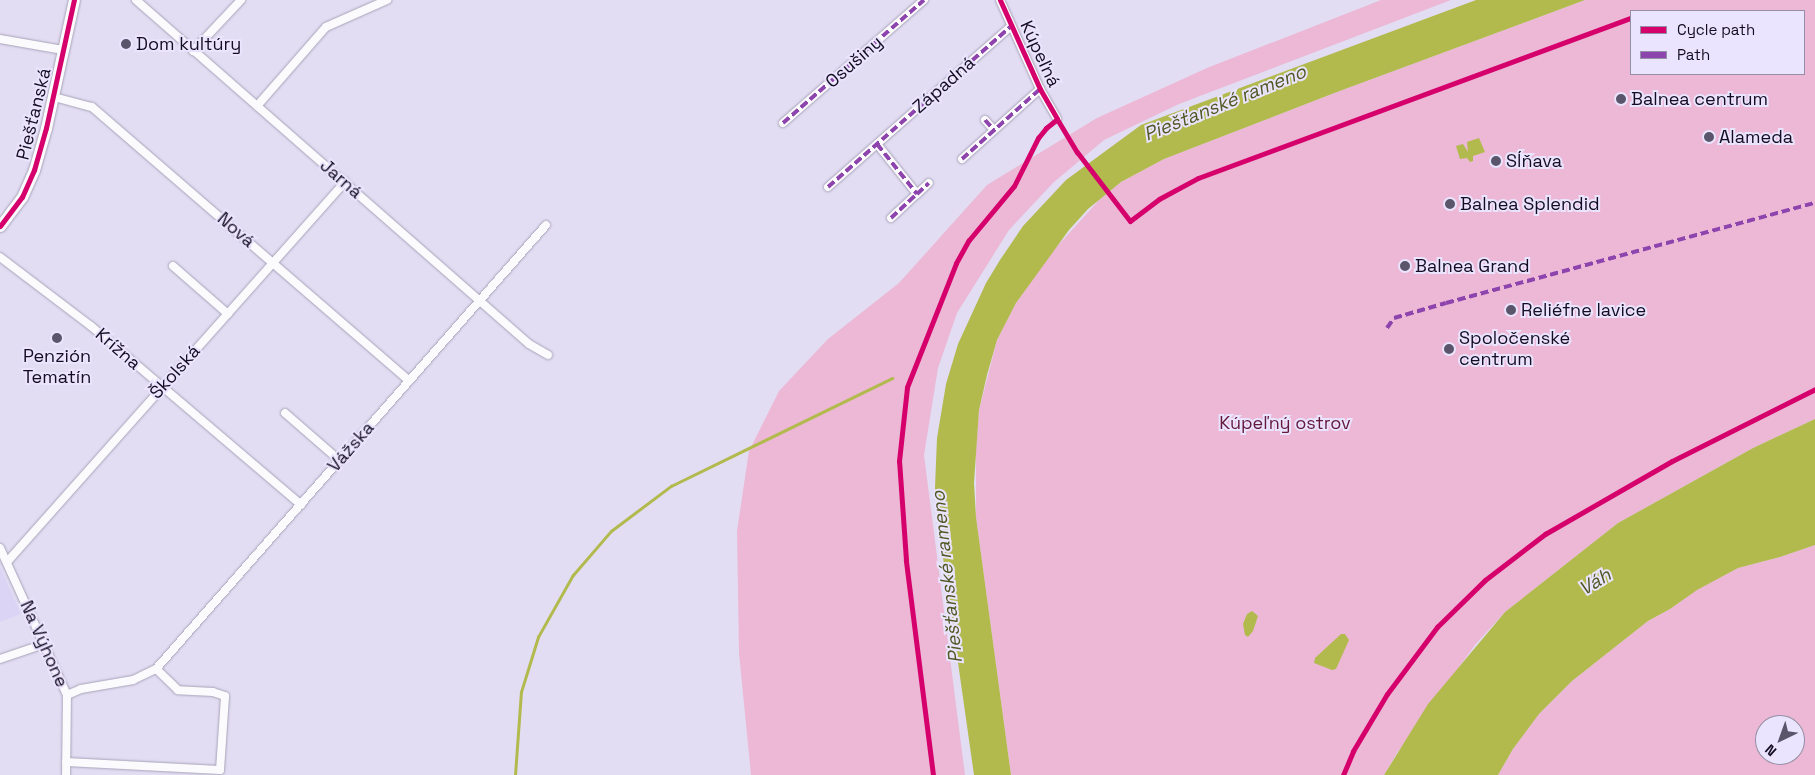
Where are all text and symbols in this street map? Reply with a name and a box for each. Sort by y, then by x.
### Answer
legend [1630,10,1805,75]
street label: Kúpeľná [1015,17,1065,91]
text: Cycle path [1677,20,1755,39]
street label: Osušiny [821,31,887,93]
place label: Dom kultúry [136,33,241,55]
marker: Dom kultúry [120,38,132,50]
text: Path [1677,45,1710,64]
street label: Západná [908,52,980,118]
water label: Piešťanské rameno [1141,60,1309,146]
street label: Piešťanská [12,66,56,162]
place label: Balnea centrum [1631,88,1768,110]
marker: Balnea centrum [1615,93,1627,105]
place label: Alameda [1719,126,1793,148]
marker: Alameda [1703,131,1715,143]
place label: Sĺňava [1506,150,1562,172]
street label: Jarná [316,155,366,203]
marker: Sĺňava [1490,155,1502,167]
place label: Balnea Splendid [1460,193,1600,215]
marker: Balnea Splendid [1444,198,1456,210]
street label: Nová [213,208,259,252]
place label: Balnea Grand [1415,255,1530,277]
marker: Balnea Grand [1399,260,1411,272]
place label: Reliéfne lavice [1521,299,1646,321]
marker: Reliéfne lavice [1505,304,1517,316]
street label: Krížna [91,323,145,375]
place label: Spoločenské centrum [1459,328,1570,370]
marker: Penzión Tematín [51,332,63,344]
street label: Školská [145,341,205,403]
marker: Spoločenské centrum [1443,343,1455,355]
place label: Penzión Tematín [23,346,91,388]
park label: Kúpeľný ostrov [1219,412,1351,434]
street label: Vážska [323,417,379,477]
water label: Piešťanské rameno [927,490,967,664]
water label: Váh [1575,563,1615,601]
street label: Na Výhone [15,597,73,691]
north arrow [1755,715,1805,765]
text: N [1761,741,1780,760]

